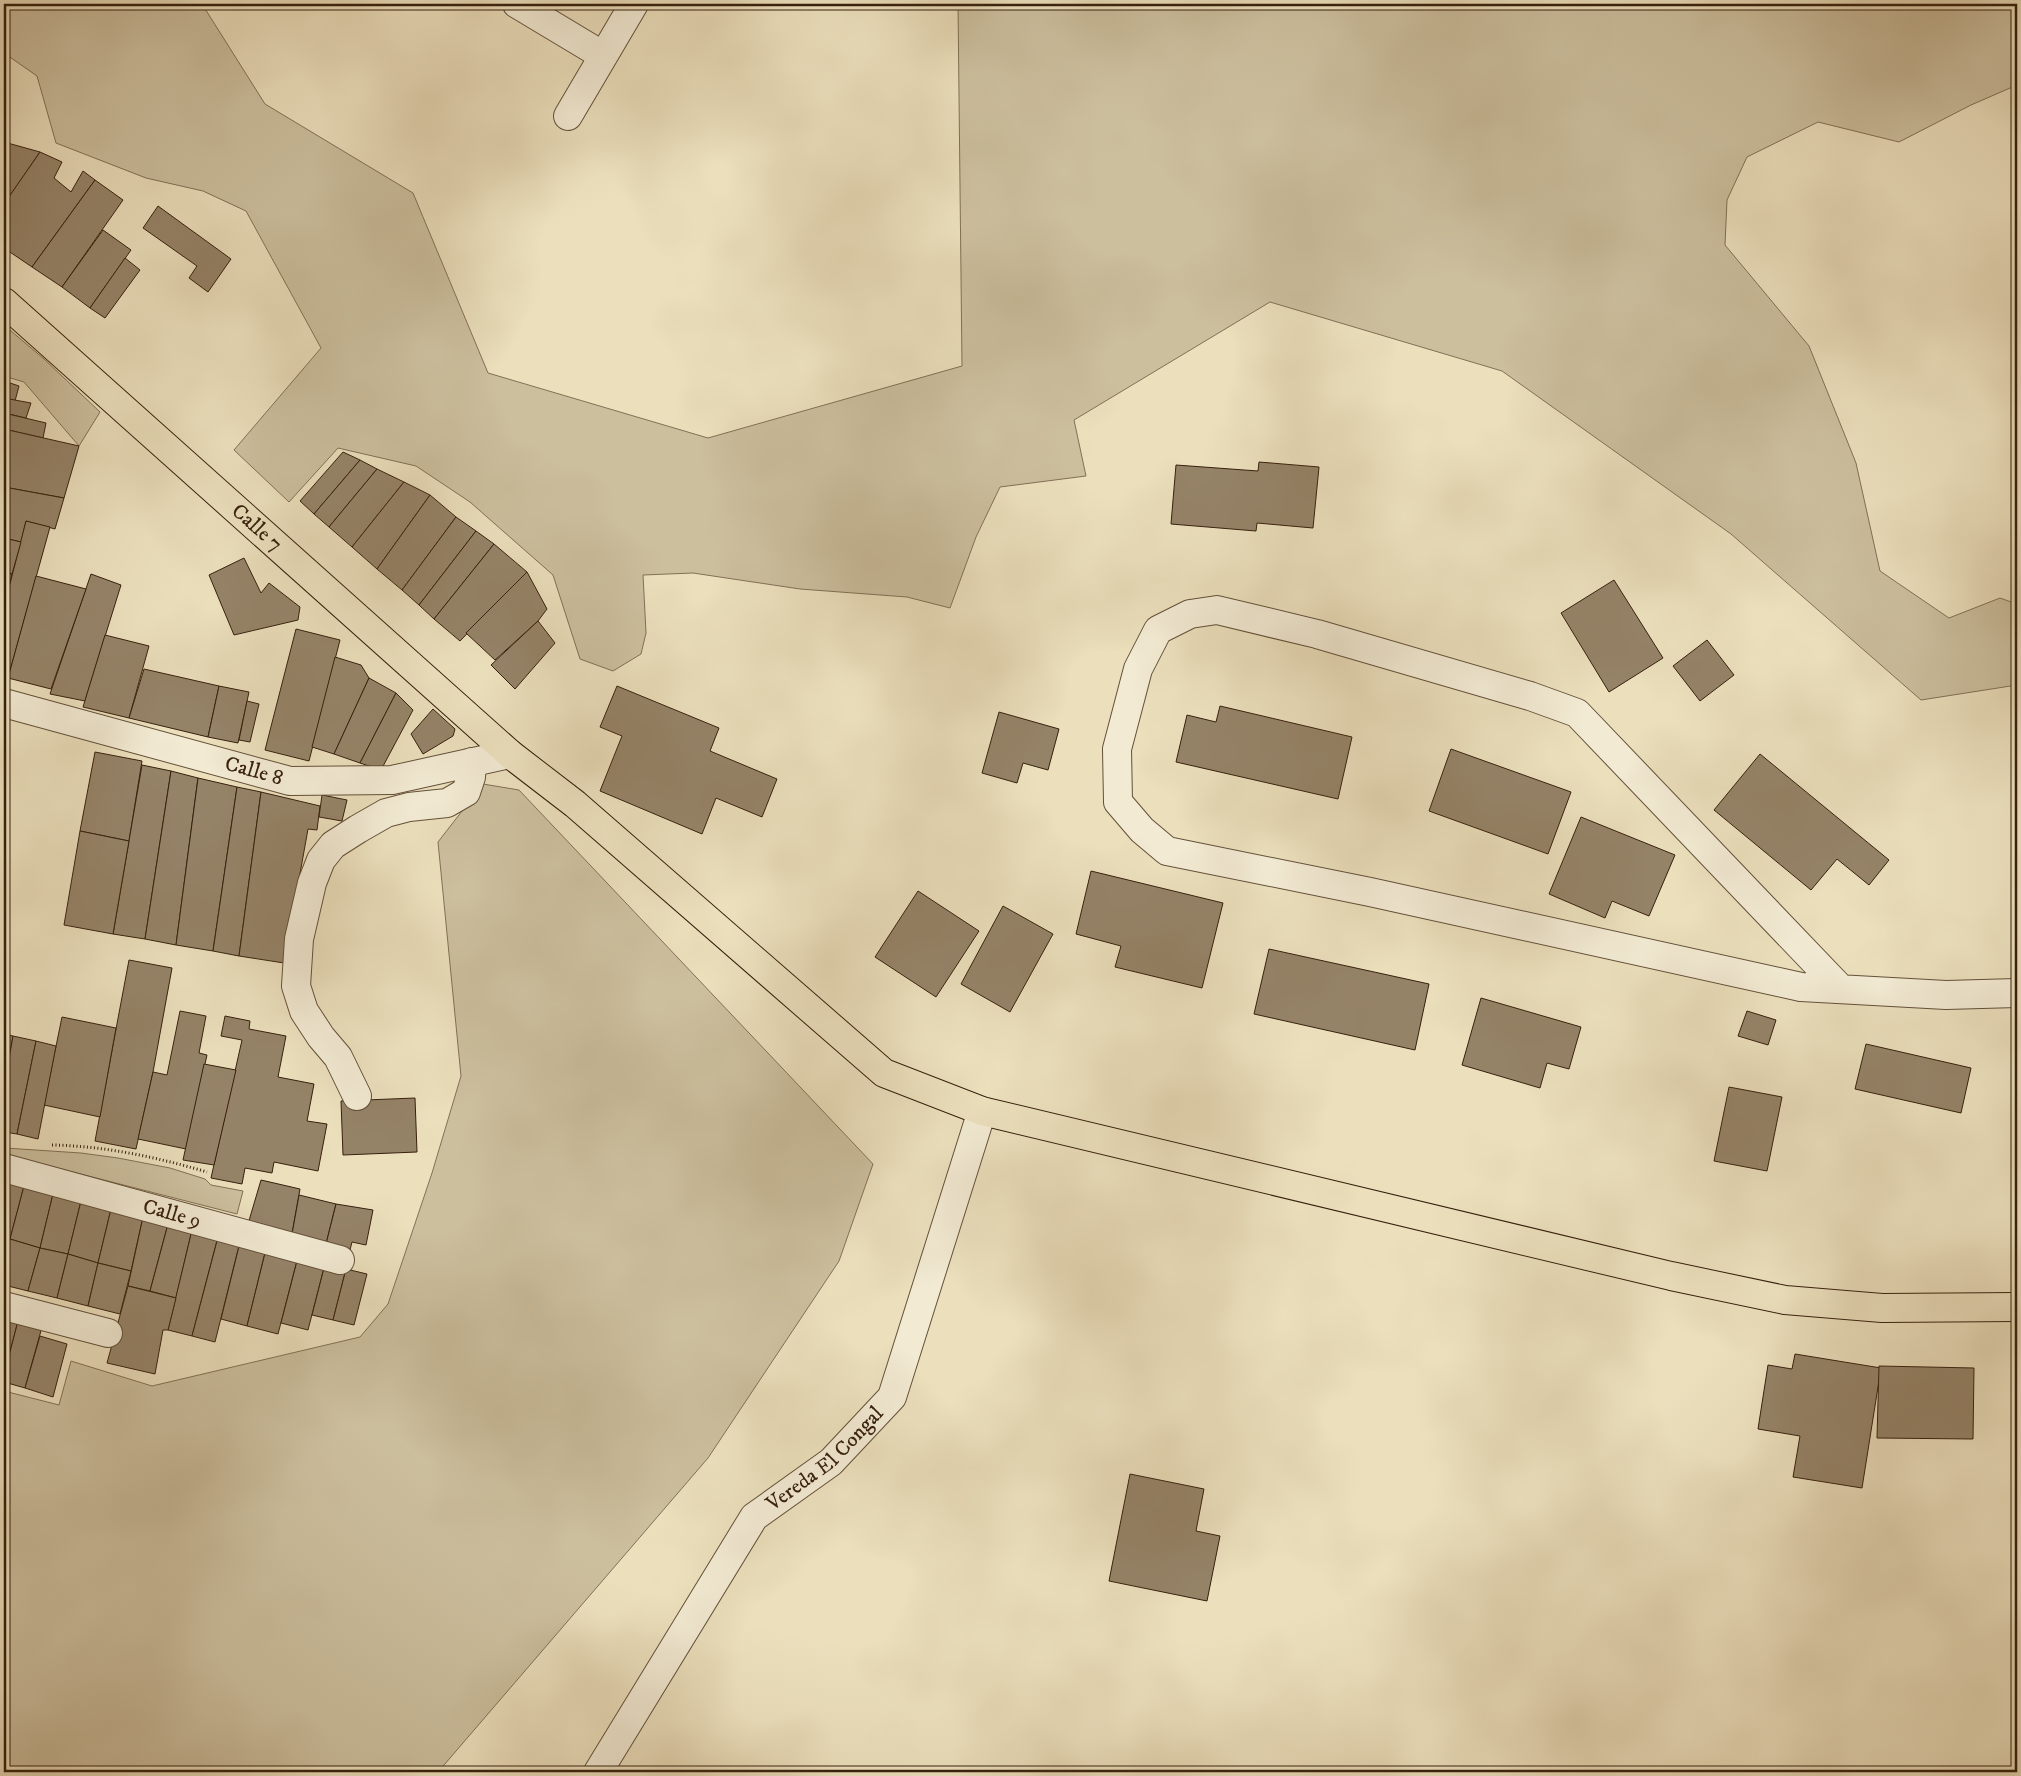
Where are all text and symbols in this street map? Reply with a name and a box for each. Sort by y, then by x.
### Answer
street label: Calle 7 [226,498,288,557]
street label: Calle 8 [222,751,286,791]
street label: Calle 9 [140,1194,204,1234]
street label: Vereda El Congal [760,1401,890,1518]

